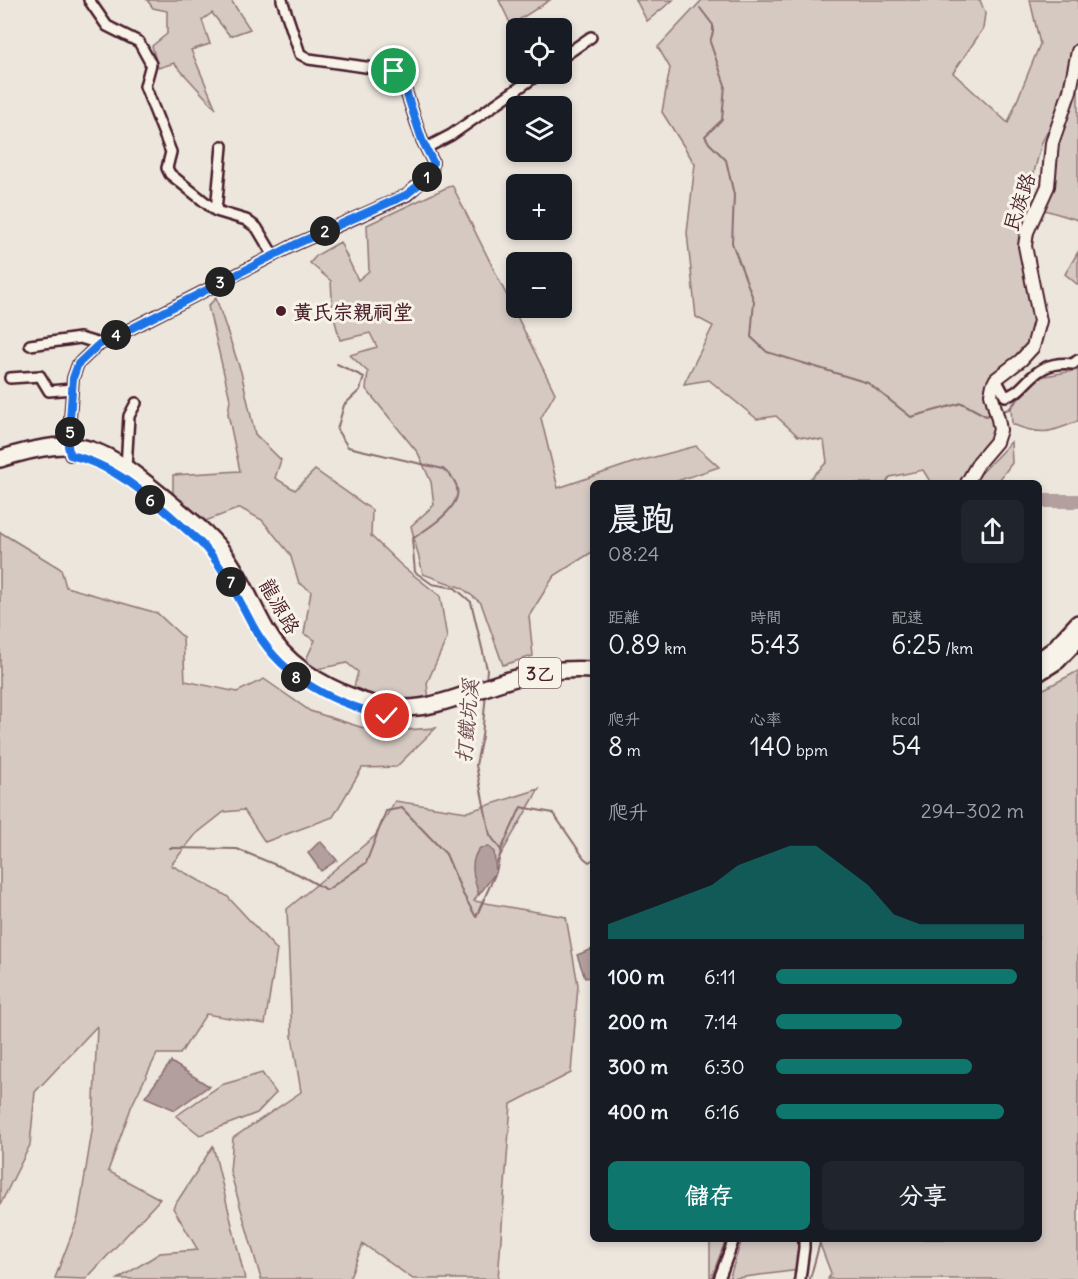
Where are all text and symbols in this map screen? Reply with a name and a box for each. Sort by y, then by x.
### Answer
map controls [506,18,572,318]
button: locate [506,18,572,84]
pin [368,45,419,96]
icon: arrive [377,54,410,87]
button: layers [506,96,572,162]
pin: 1 [412,162,442,192]
text: 1 [424,167,430,187]
street label: 民族路 [998,169,1040,234]
button: + [506,174,572,240]
pin: 2 [310,216,340,246]
text: 2 [321,221,329,241]
button: − [506,252,572,318]
pin: 3 [205,267,235,297]
text: 3 [215,272,225,292]
place label: 黃氏宗親祠堂 [293,299,413,324]
marker: 黃氏宗親祠堂 [274,304,288,318]
pin: 4 [101,320,131,350]
text: 4 [111,325,121,345]
pin: 5 [55,417,85,447]
text: 5 [65,422,75,442]
pin: 6 [135,485,165,515]
text: 6 [145,490,155,510]
text: 晨跑 [608,497,674,539]
button: share [961,500,1024,563]
text: 08:24 [608,541,659,566]
pin: 7 [216,567,246,597]
text: 7 [227,572,235,592]
street label: 龍源路 [254,574,306,639]
text: 距離 [608,607,640,627]
text: 時間 [750,607,782,627]
text: 配速 [891,607,923,627]
text: 0.89 [608,628,660,661]
text: 5:43 [750,628,800,661]
text: 6:25 [891,628,941,661]
text: km [660,638,686,658]
text: /km [941,638,973,658]
road number: 3乙 [519,658,561,688]
pin: 8 [281,662,311,692]
text: 8 [291,667,301,687]
water label: 打鐵坑溪 [450,677,484,764]
pin [361,690,412,741]
icon: check [370,699,403,732]
text: 爬升 [608,709,640,729]
text: 心率 [750,709,782,729]
text: kcal [891,709,920,729]
text: 54 [891,729,921,762]
text: 8 [608,730,623,763]
text: 140 [750,730,792,763]
text: m [623,740,641,760]
text: bpm [792,740,828,760]
text: 294–302 m [921,798,1024,823]
text: 爬升 [608,799,648,824]
text: 100 m [608,964,665,989]
text: 6:11 [704,964,736,989]
text: 200 m [608,1009,668,1034]
text: 7:14 [704,1009,738,1034]
text: 300 m [608,1054,668,1079]
text: 6:30 [704,1054,745,1079]
text: 400 m [608,1099,668,1124]
text: 6:16 [704,1099,740,1124]
button: 儲存 [608,1161,810,1230]
button: 分享 [822,1161,1024,1230]

